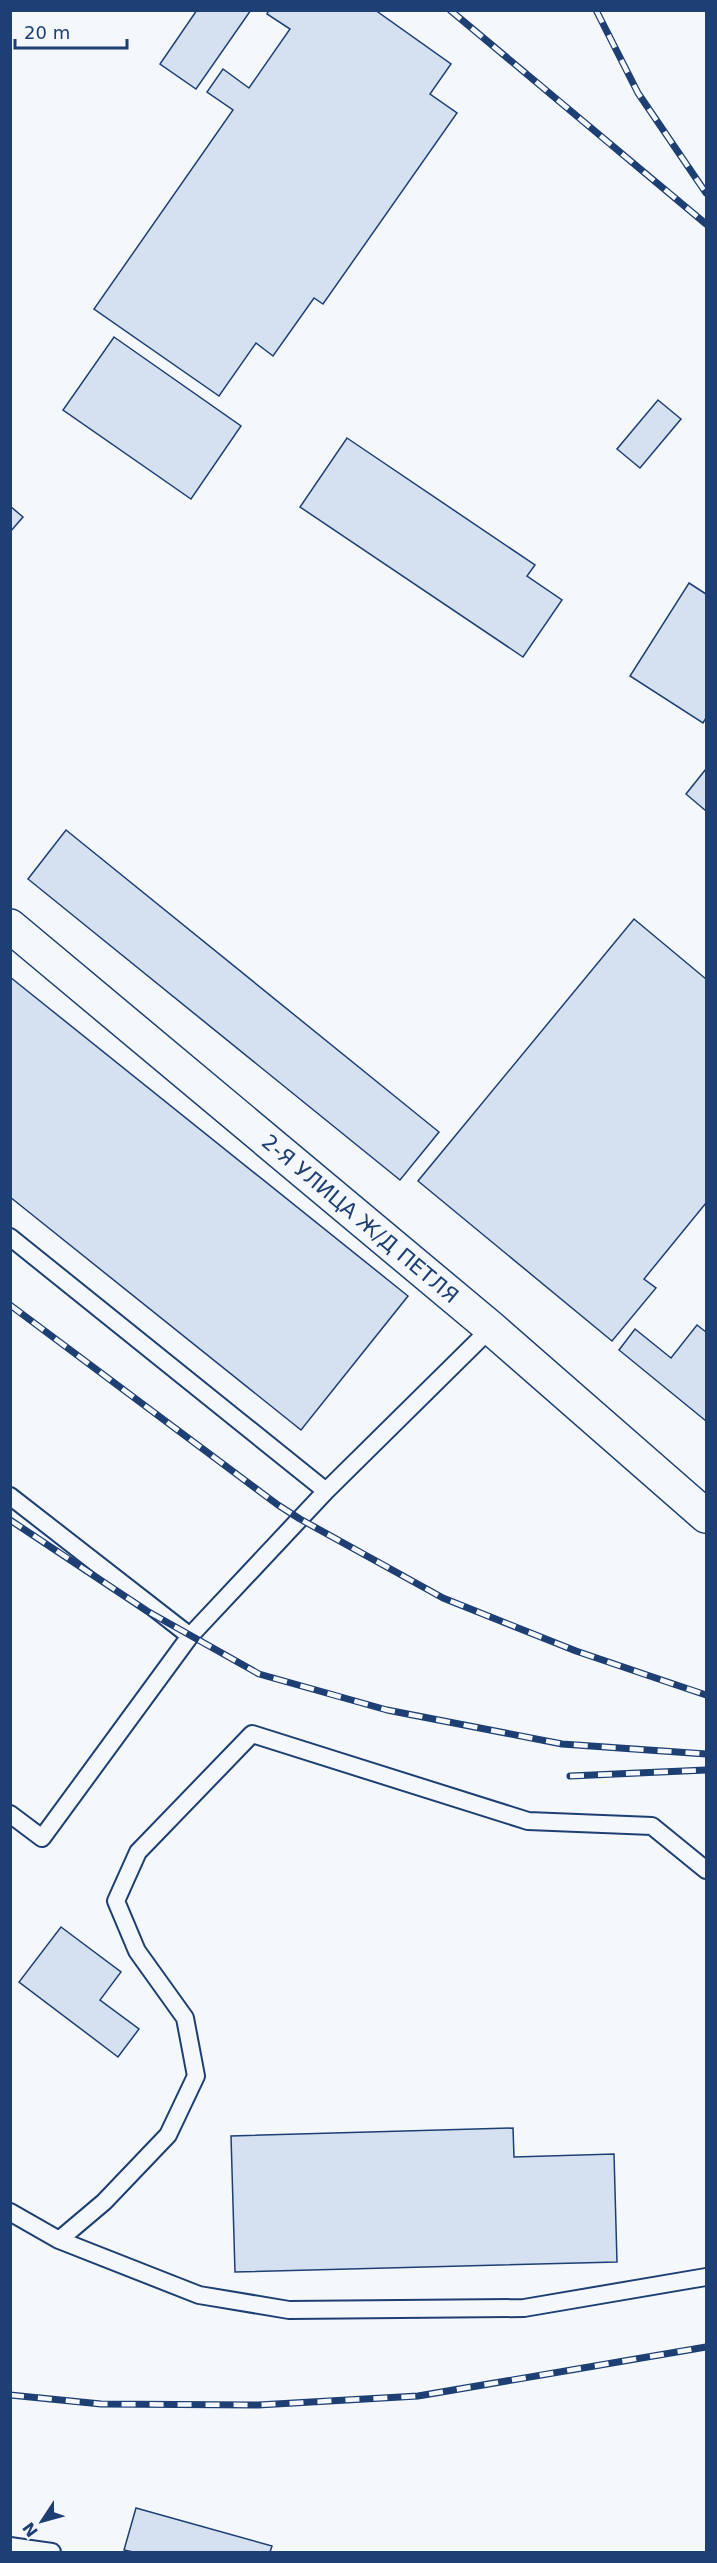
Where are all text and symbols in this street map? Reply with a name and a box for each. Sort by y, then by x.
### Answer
scale bar [15,12,128,50]
text: 20 m [24,22,70,43]
street label: 2-Я УЛИЦА Ж/Д ПЕТЛЯ [257,1130,463,1308]
north arrow [12,2491,72,2551]
text: N [19,2519,42,2541]

